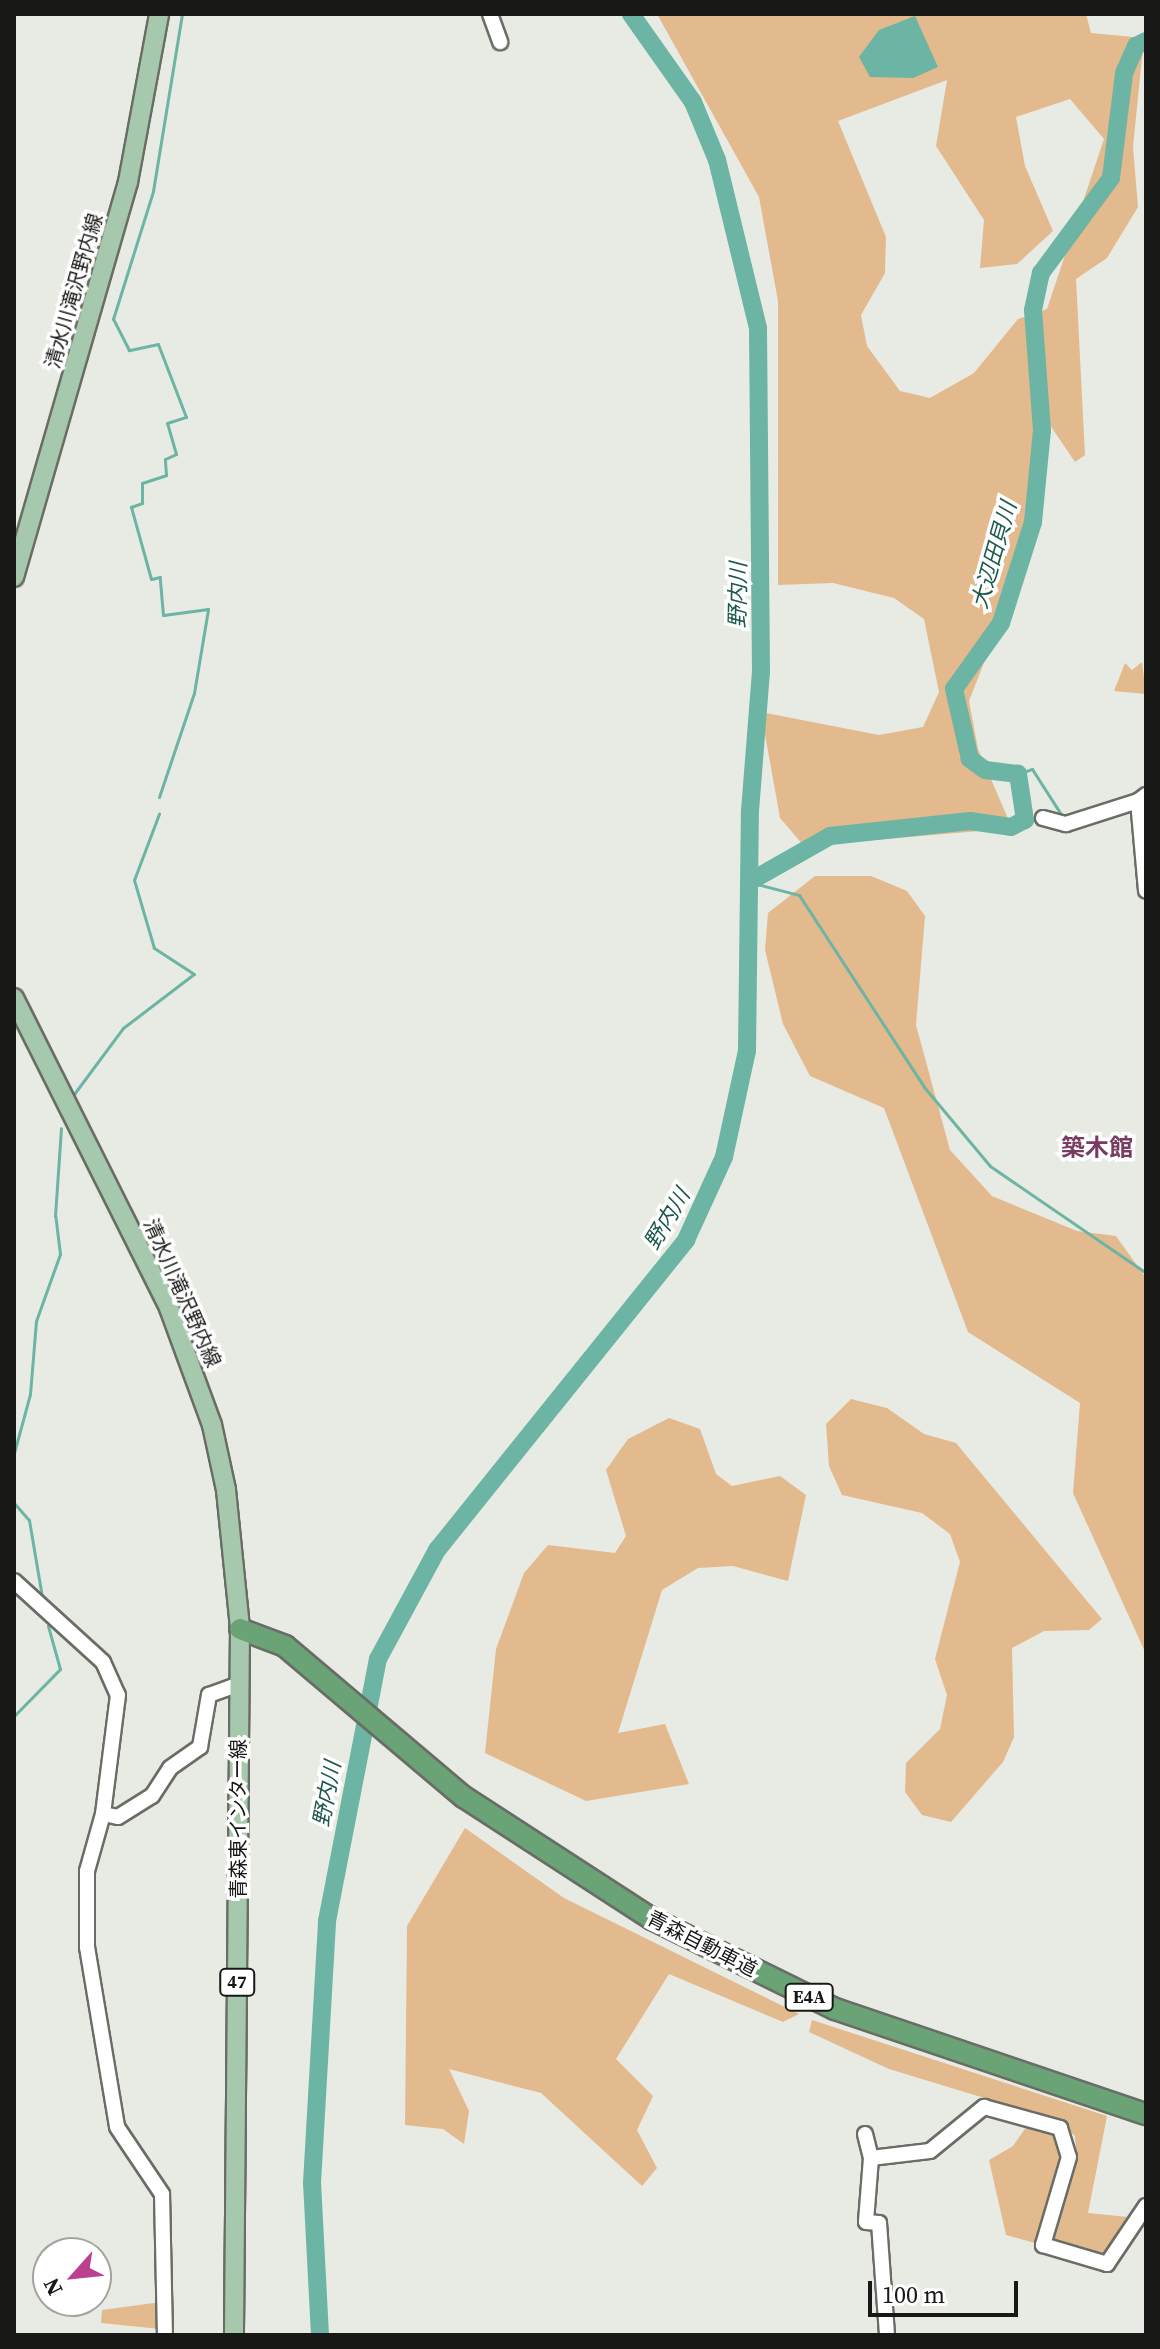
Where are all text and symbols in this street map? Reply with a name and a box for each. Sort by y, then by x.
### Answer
street label: 清水川滝沢野内線 [40,211,108,371]
water label: 大辺田貝川 [966,498,1022,612]
water label: 野内川 [724,562,752,628]
district label: 築木館 [1061,1134,1133,1162]
water label: 野内川 [639,1184,695,1254]
street label: 清水川滝沢野内線 [138,1215,226,1371]
street label: 青森東インター線 [226,1739,250,1899]
water label: 野内川 [308,1759,346,1829]
street label: 青森自動車道 [643,1906,761,1982]
road number: 47 [219,1968,255,1996]
road number: E4A [783,1983,835,2011]
north arrow [32,2237,112,2317]
scale bar [872,2265,1022,2315]
text: N [35,2273,69,2301]
text: 100 m [882,2278,945,2311]

